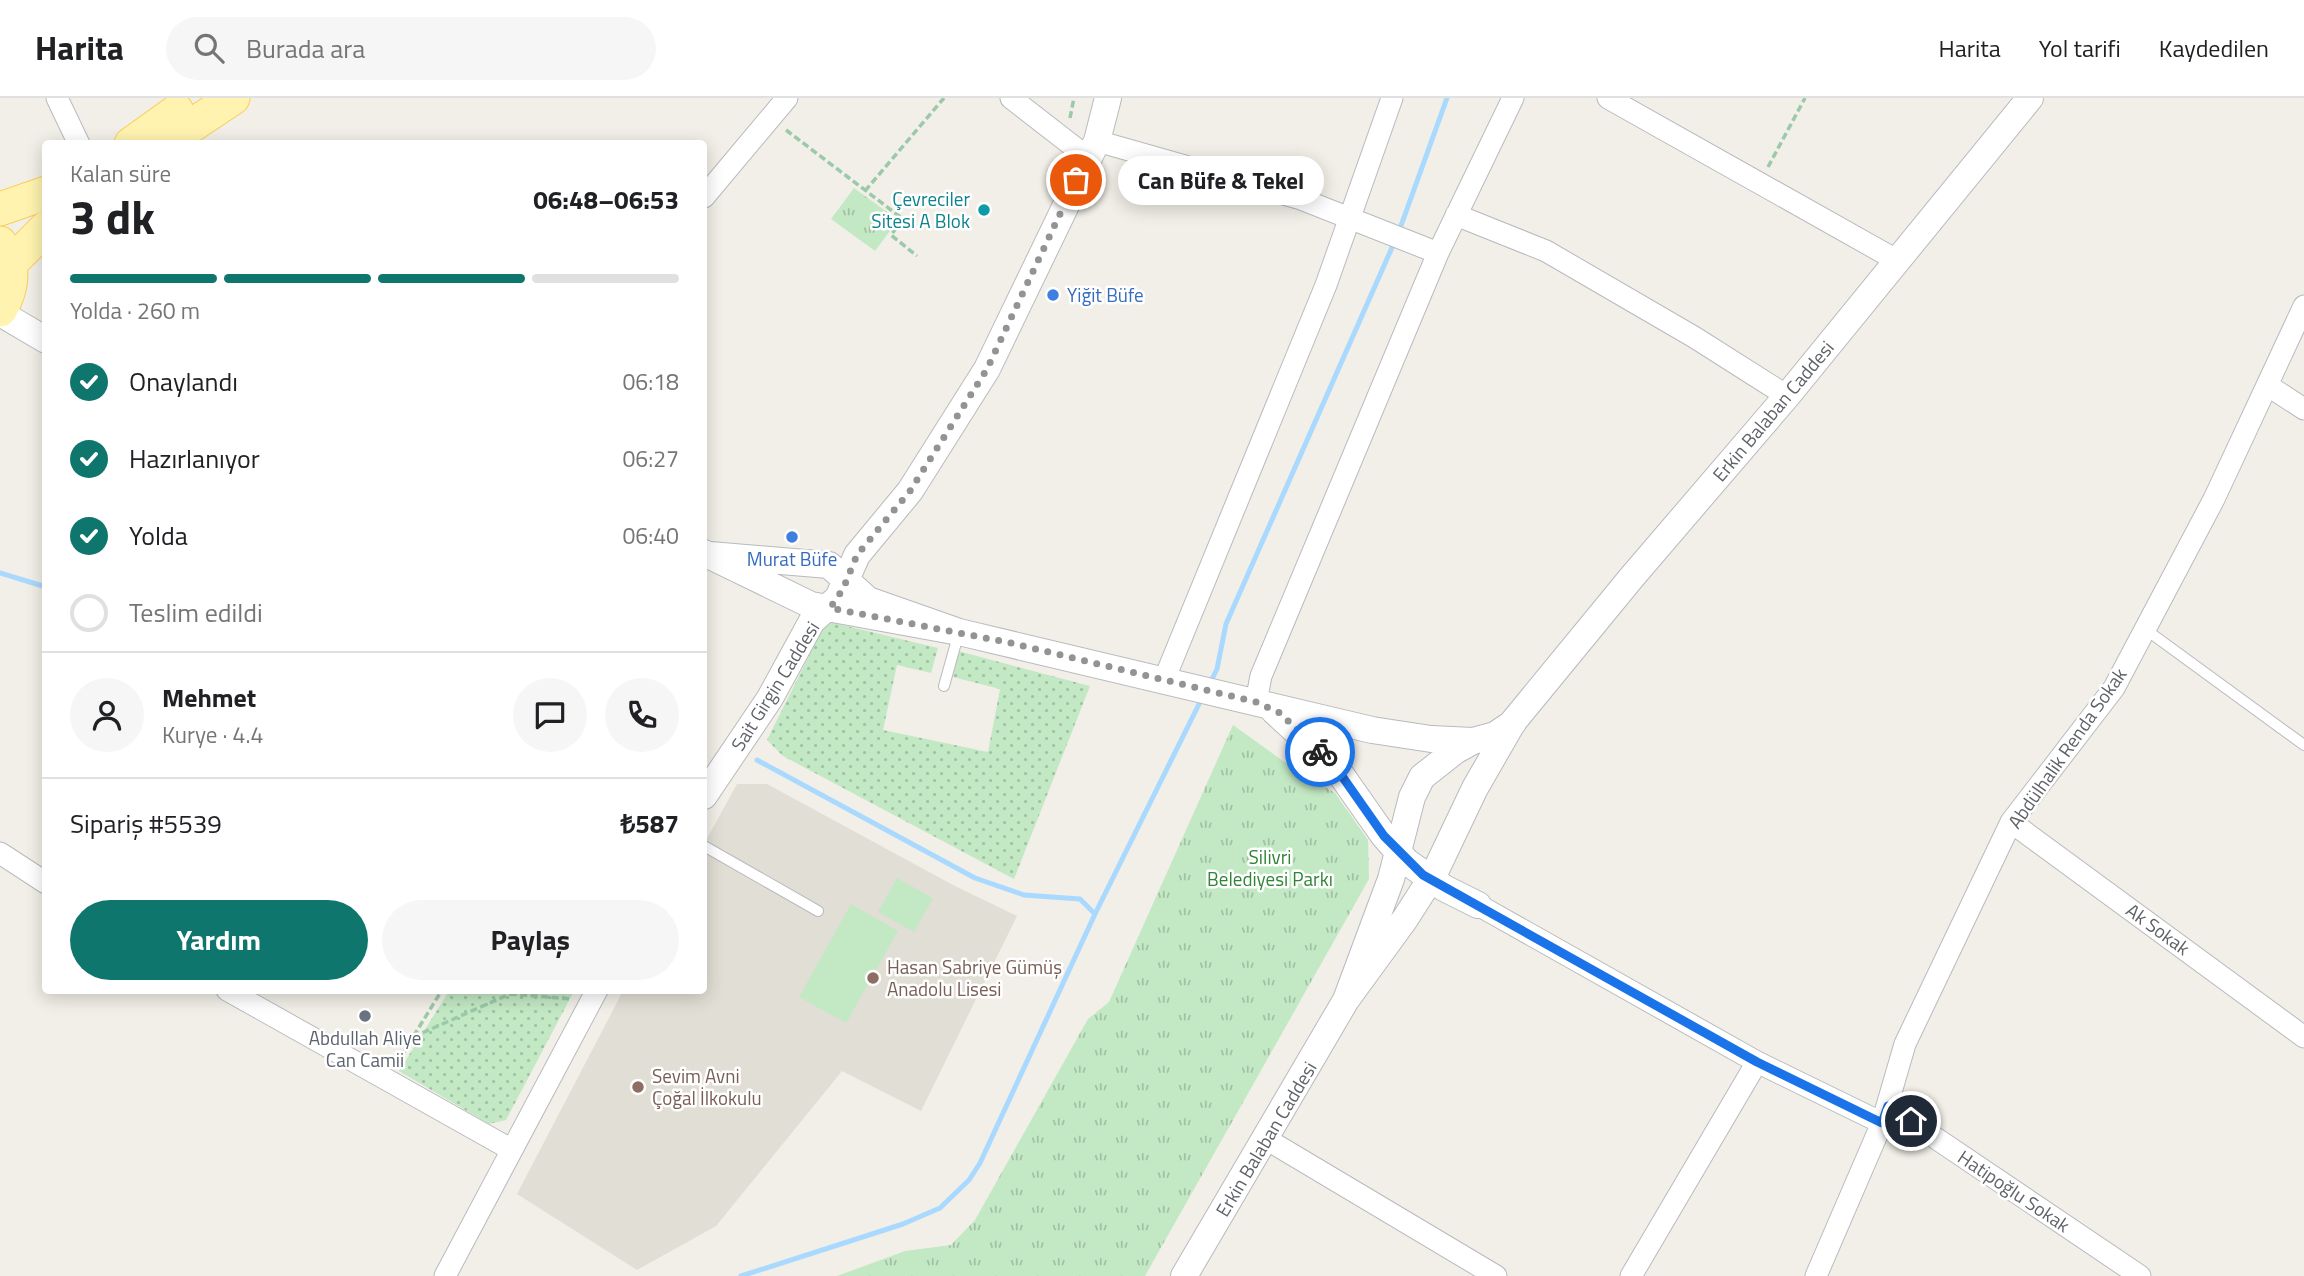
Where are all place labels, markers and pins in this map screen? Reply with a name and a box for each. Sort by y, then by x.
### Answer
pin [1046,150,1106,210]
callout: Can Büfe & Tekel [1118,155,1324,204]
place label: Çevreciler Sitesi A Blok [871,184,970,235]
marker: Çevreciler Sitesi A Blok [976,202,992,218]
place label: Yiğit Büfe [1067,280,1144,309]
marker: Yiğit Büfe [1045,287,1061,303]
marker: Murat Büfe [784,529,800,545]
place label: Murat Büfe [747,544,837,573]
place label: Hasan Sabriye Gümüş Anadolu Lisesi [887,952,1062,1003]
marker: Hasan Sabriye Gümüş Anadolu Lisesi [865,970,881,986]
marker: Abdullah Aliye Can Camii [357,1008,373,1024]
place label: Abdullah Aliye Can Camii [309,1023,421,1074]
place label: Sevim Avni Çoğal İlkokulu [652,1061,762,1112]
marker: Sevim Avni Çoğal İlkokulu [630,1079,646,1095]
pin [1881,1091,1941,1151]

